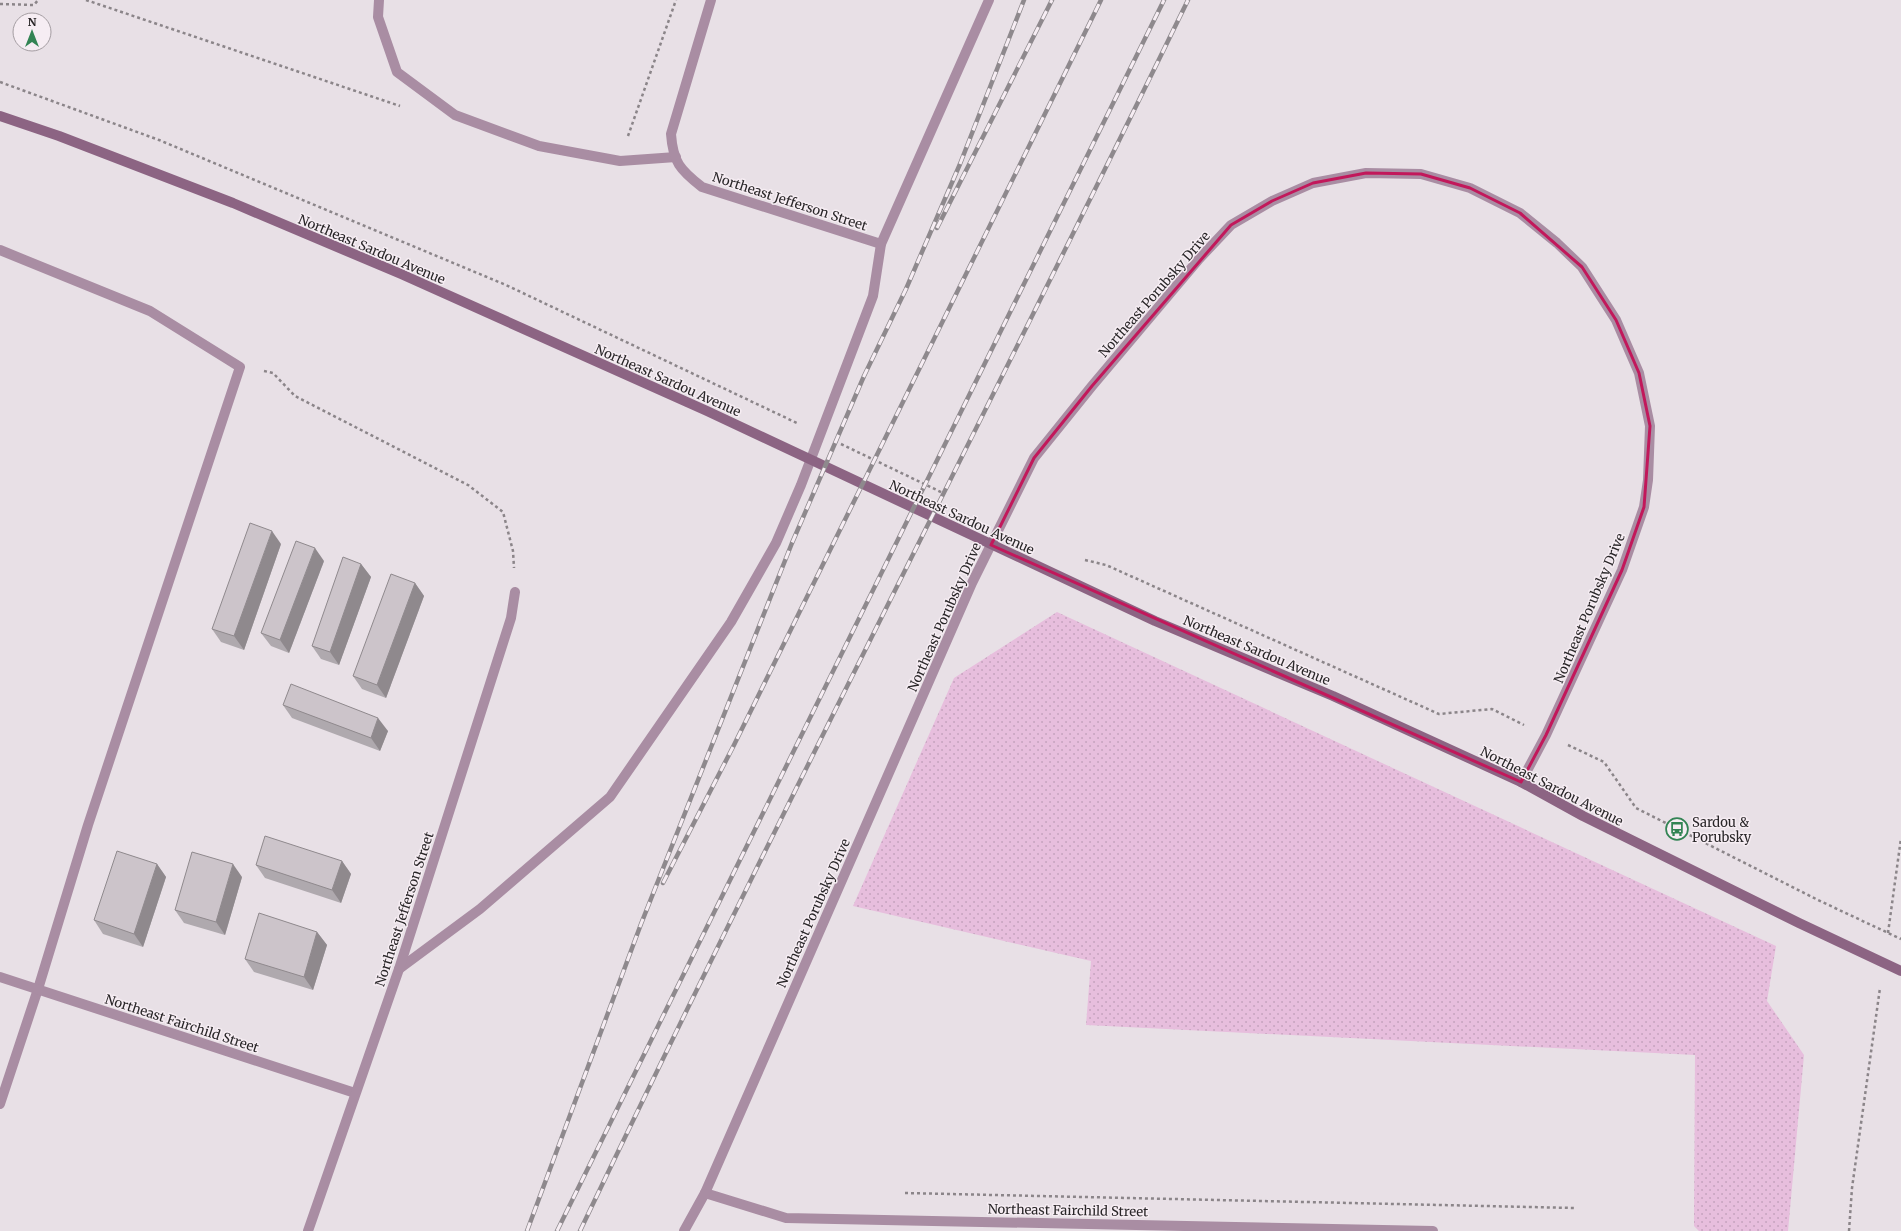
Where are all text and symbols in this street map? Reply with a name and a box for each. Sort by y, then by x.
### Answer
north arrow [12,12,52,52]
text: N [28,15,37,29]
street label: Northeast Jefferson Street [710,168,869,235]
street label: Northeast Sardou Avenue [296,211,448,288]
street label: Northeast Porubsky Drive [1095,228,1214,361]
street label: Northeast Sardou Avenue [592,341,744,420]
street label: Northeast Sardou Avenue [887,476,1037,559]
street label: Northeast Porubsky Drive [1550,530,1629,686]
street label: Northeast Porubsky Drive [904,540,985,694]
street label: Northeast Sardou Avenue [1181,612,1333,689]
street label: Northeast Sardou Avenue [1478,743,1626,830]
place label: Sardou & Porubsky [1692,814,1752,846]
bus stop icon: Sardou & Porubsky [1664,816,1690,842]
street label: Northeast Jefferson Street [371,830,438,989]
street label: Northeast Porubsky Drive [773,836,854,990]
street label: Northeast Fairchild Street [103,991,261,1056]
street label: Northeast Fairchild Street [988,1201,1148,1220]

